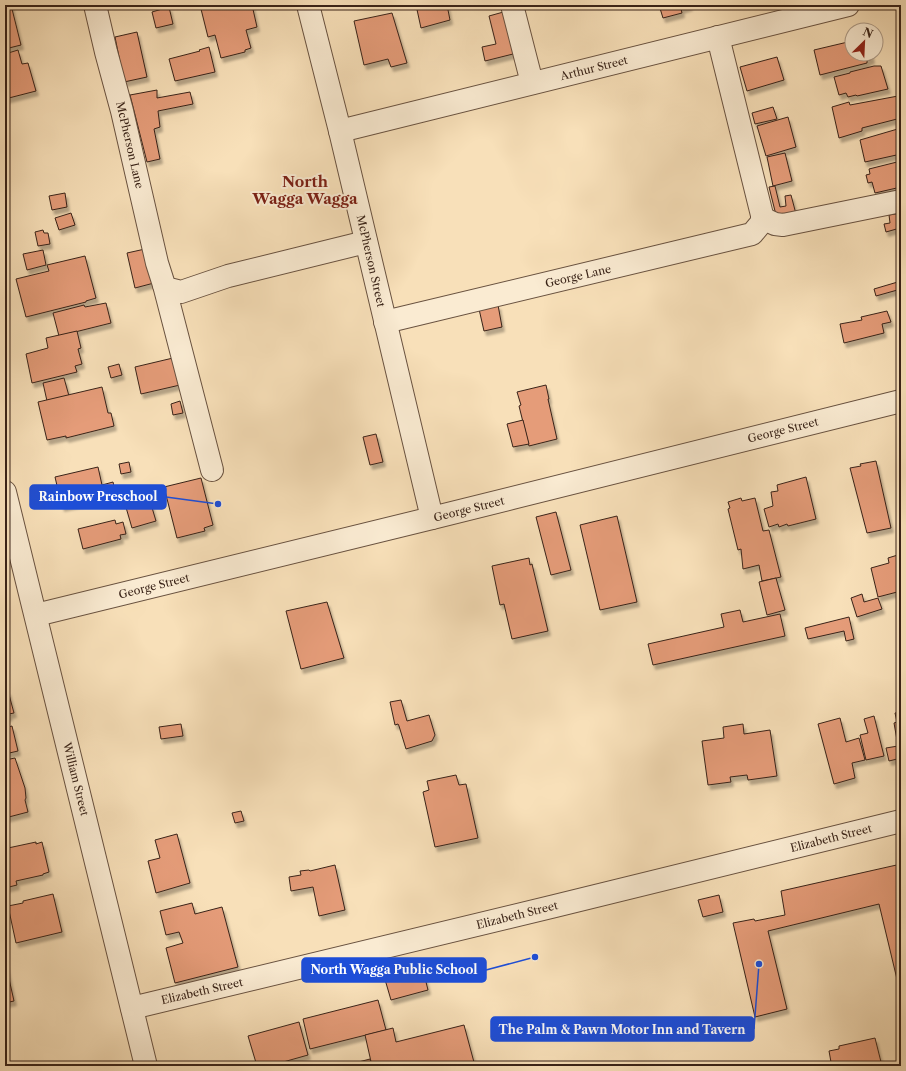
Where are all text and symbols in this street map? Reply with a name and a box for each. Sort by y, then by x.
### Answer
north arrow [844,22,884,62]
text: N [861,25,876,41]
street label: Arthur Street [558,53,629,83]
street label: McPherson Lane [113,100,147,190]
district label: North Wagga Wagga [251,172,358,208]
street label: McPherson Street [354,214,388,309]
street label: George Lane [544,262,612,290]
street label: George Street [746,414,820,446]
callout: Rainbow Preschool [30,485,166,509]
text: Rainbow Preschool [39,489,157,504]
street label: George Street [432,493,506,525]
street label: George Street [117,570,191,602]
street label: William Street [60,740,92,817]
street label: Elizabeth Street [789,821,873,855]
street label: Elizabeth Street [475,898,559,932]
callout: North Wagga Public School [302,958,486,982]
text: North Wagga Public School [310,962,478,977]
street label: Elizabeth Street [160,975,244,1007]
callout: The Palm & Pawn Motor Inn and Tavern [491,1017,754,1041]
text: The Palm & Pawn Motor Inn and Tavern [499,1022,746,1037]

